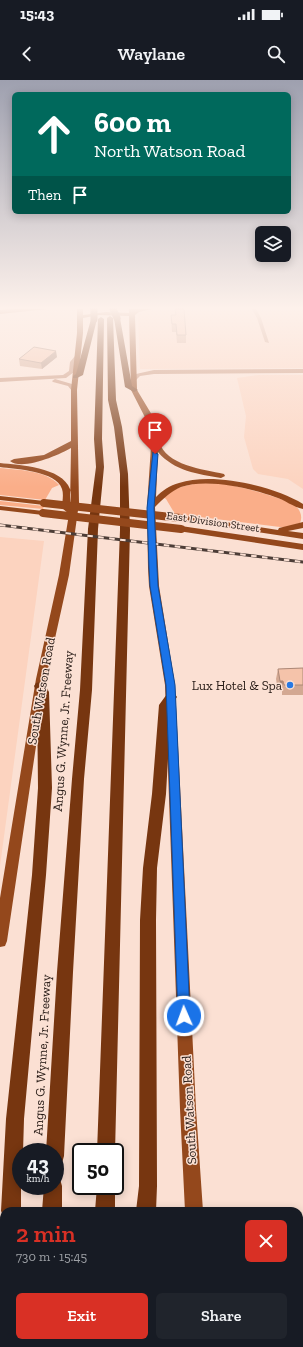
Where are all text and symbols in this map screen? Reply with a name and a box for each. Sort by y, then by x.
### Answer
text: 15:43 [20,5,54,23]
icon: back [16,43,38,65]
text: Waylane [118,43,185,65]
icon: search [265,43,287,65]
text: 600 m [94,106,171,139]
icon: ahead [28,108,80,160]
text: North Watson Road [94,140,245,162]
icon: arrive [69,184,91,206]
text: Then [28,186,61,204]
map controls [255,226,291,262]
button: layers [255,226,291,262]
pin [138,413,172,454]
icon: arrive [144,419,166,441]
street label: East Division Street [166,509,261,535]
street label: South Watson Road [24,636,58,746]
street label: Angus G. Wynne, Jr. Freeway [50,650,76,812]
place label: Lux Hotel & Spa [192,678,283,693]
marker: Lux Hotel & Spa [285,680,295,690]
street label: Angus G. Wynne, Jr. Freeway [30,974,54,1136]
position arrow [163,995,205,1037]
street label: South Watson Road [179,1055,199,1165]
speed limit sign: 50 [72,1143,124,1195]
text: 43 [27,1152,49,1176]
text: km/h [27,1173,49,1185]
text: 2 min [16,1219,76,1248]
button: close [245,1220,287,1262]
text: 730 m · 15:45 [16,1249,87,1264]
button: Exit [16,1293,148,1339]
button: Share [156,1293,287,1339]

